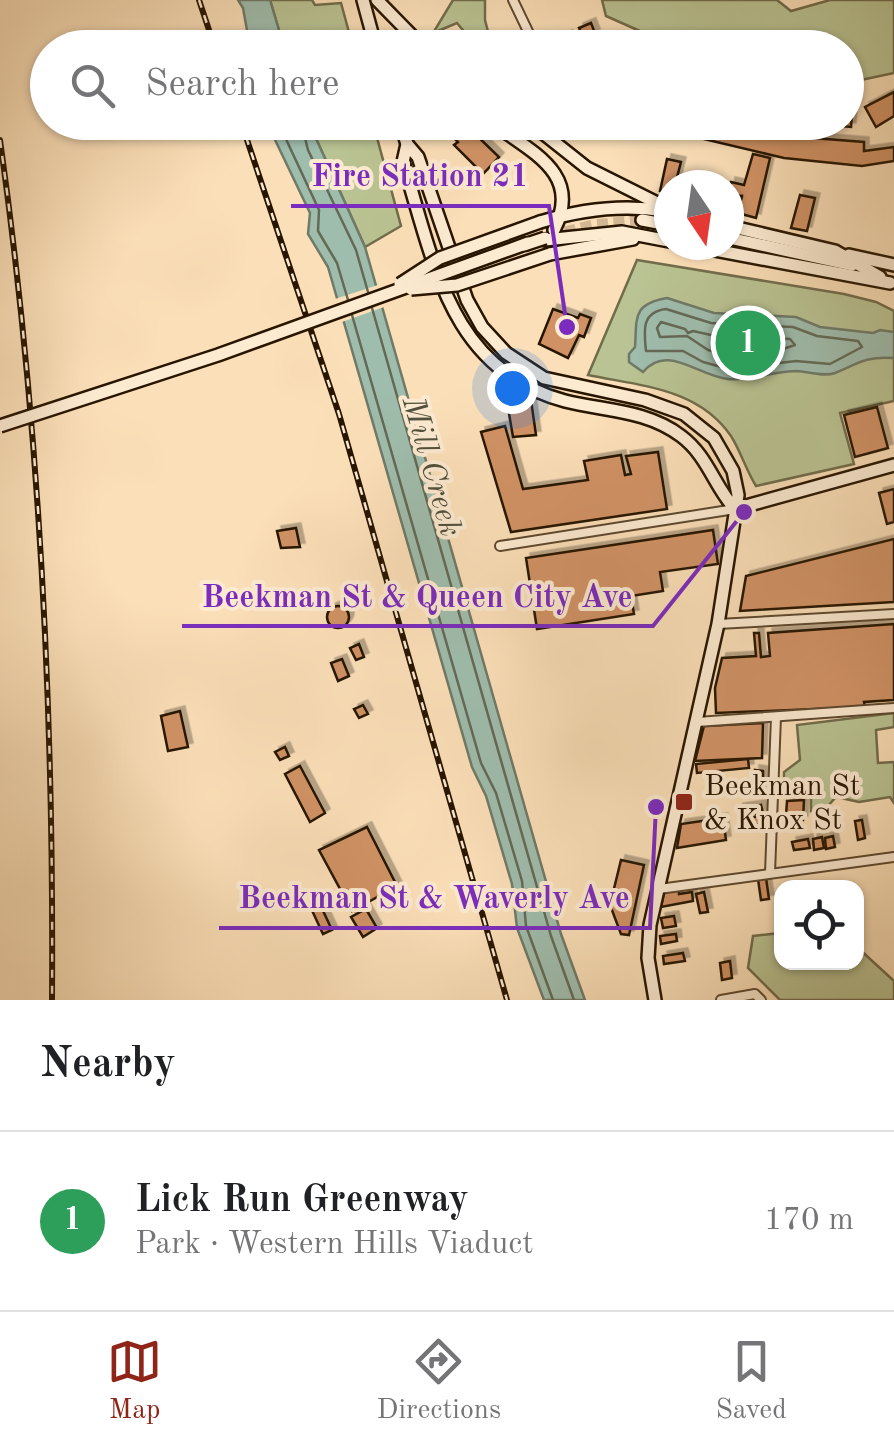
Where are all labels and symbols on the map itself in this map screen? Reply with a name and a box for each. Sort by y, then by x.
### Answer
callout: Fire Station 21 [291,144,549,206]
text: Fire Station 21 [311,162,529,194]
north arrow [654,170,744,260]
pin: 1 [716,306,780,380]
your location [487,363,538,414]
water label: Mill Creek [395,392,465,540]
callout: Beekman St & Queen City Ave [182,564,653,626]
text: Beekman St & Queen City Ave [201,583,633,615]
place label: Beekman St & Knox St [704,772,860,836]
marker: Beekman St & Knox St [673,791,695,813]
callout: Beekman St & Waverly Ave [219,866,650,928]
text: Beekman St & Waverly Ave [238,884,630,916]

